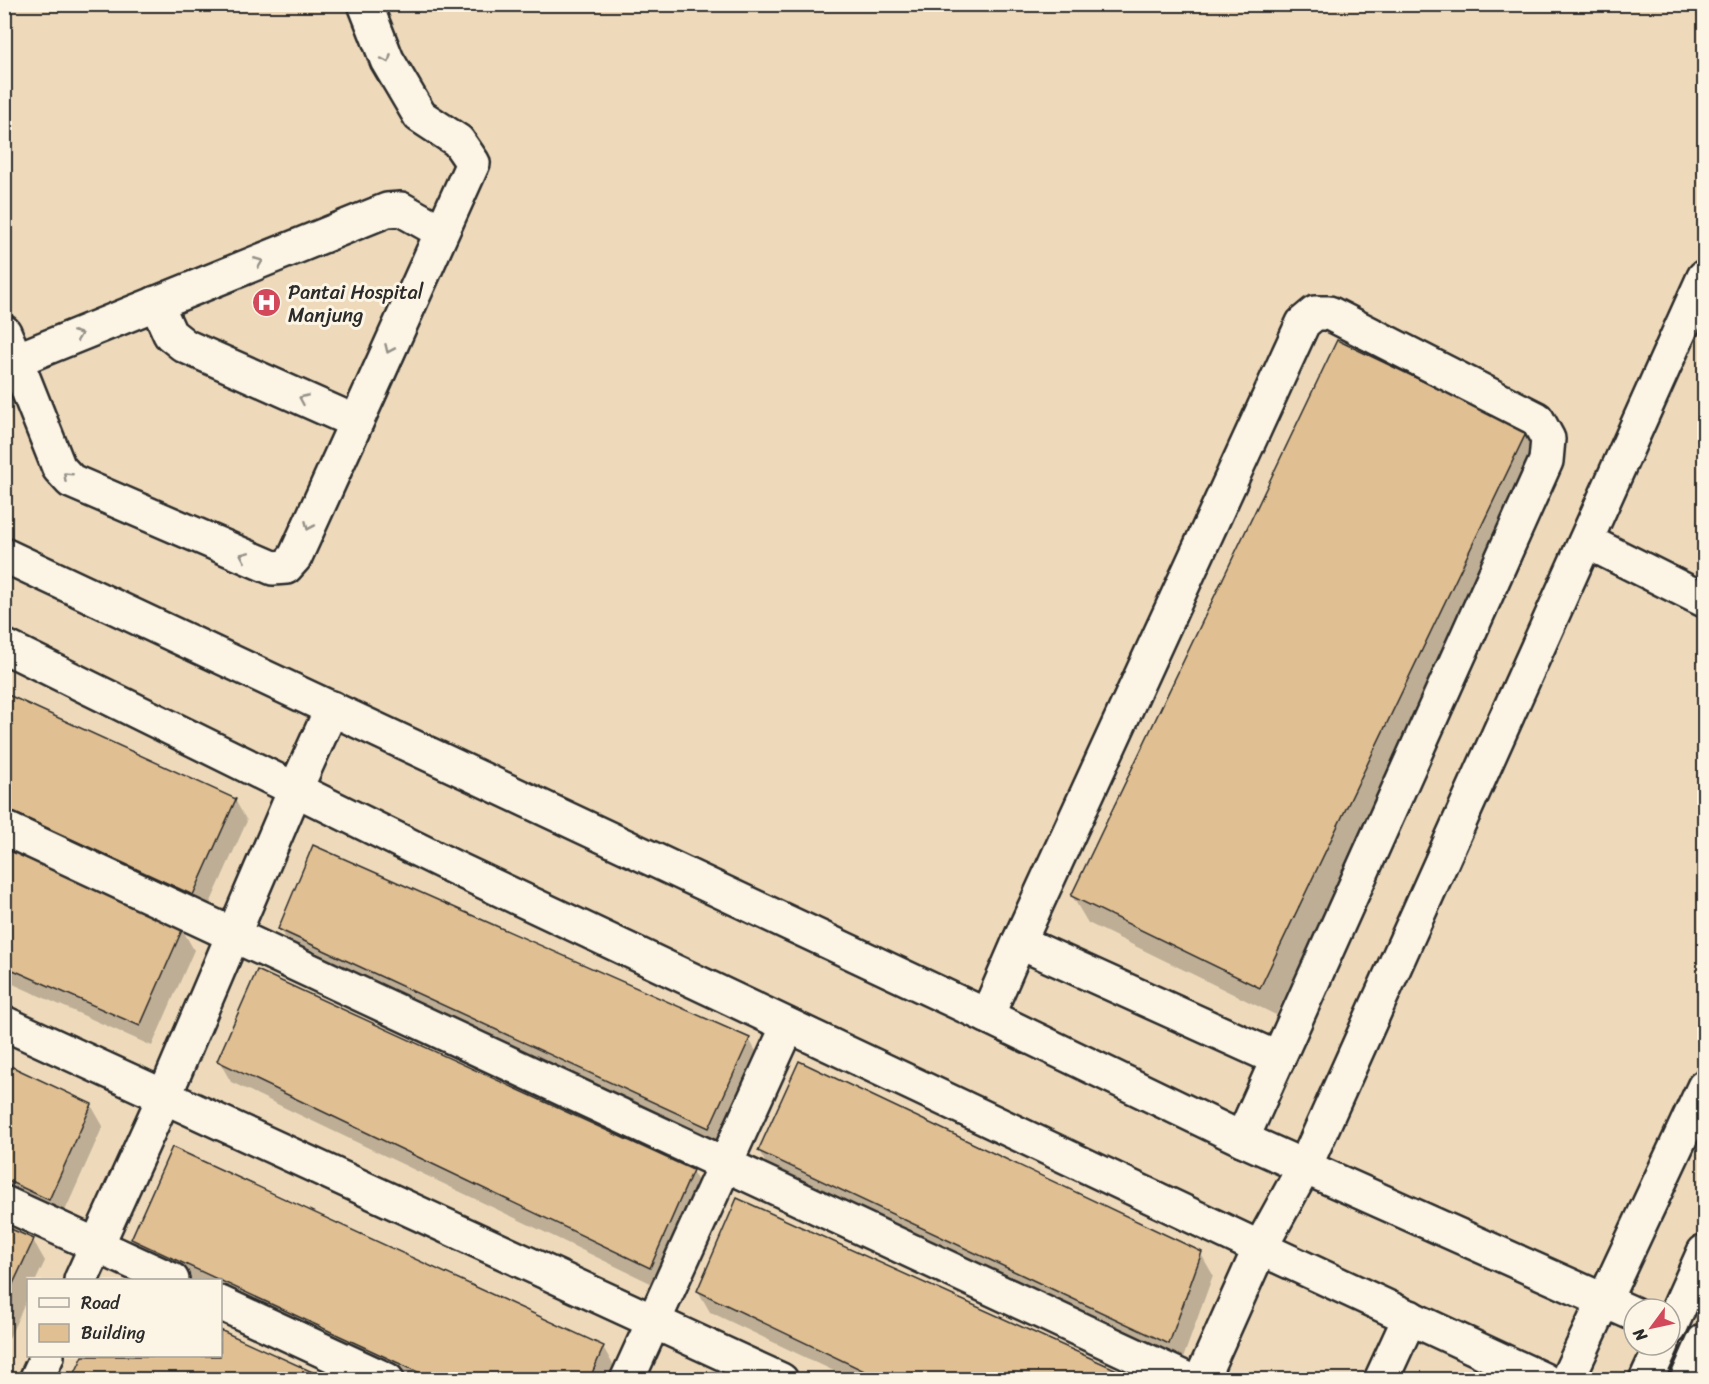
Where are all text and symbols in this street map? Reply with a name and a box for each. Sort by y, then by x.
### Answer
one-way arrow [380,52,392,63]
one-way arrow [253,257,264,269]
place label: Pantai Hospital Manjung [288,275,424,333]
hospital icon: Pantai Hospital Manjung [251,287,283,319]
one-way arrow [72,330,83,342]
one-way arrow [385,342,397,353]
one-way arrow [298,394,309,406]
one-way arrow [64,472,74,483]
one-way arrow [304,520,316,531]
one-way arrow [239,551,250,563]
legend [27,1279,222,1357]
text: Road [81,1287,121,1319]
north arrow [1622,1297,1682,1357]
text: Building [81,1317,145,1349]
text: N [1624,1322,1656,1348]

